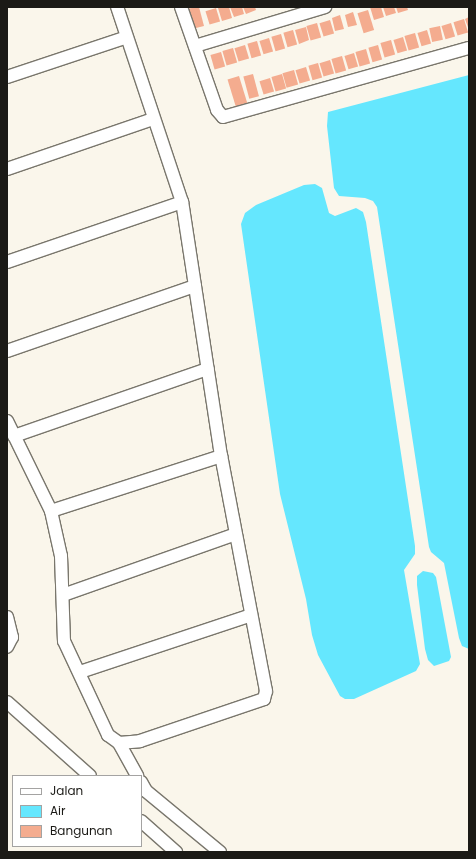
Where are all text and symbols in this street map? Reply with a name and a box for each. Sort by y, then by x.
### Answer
legend [12,775,142,847]
text: Jalan [50,782,83,799]
text: Air [50,802,66,819]
text: Bangunan [50,822,112,839]

